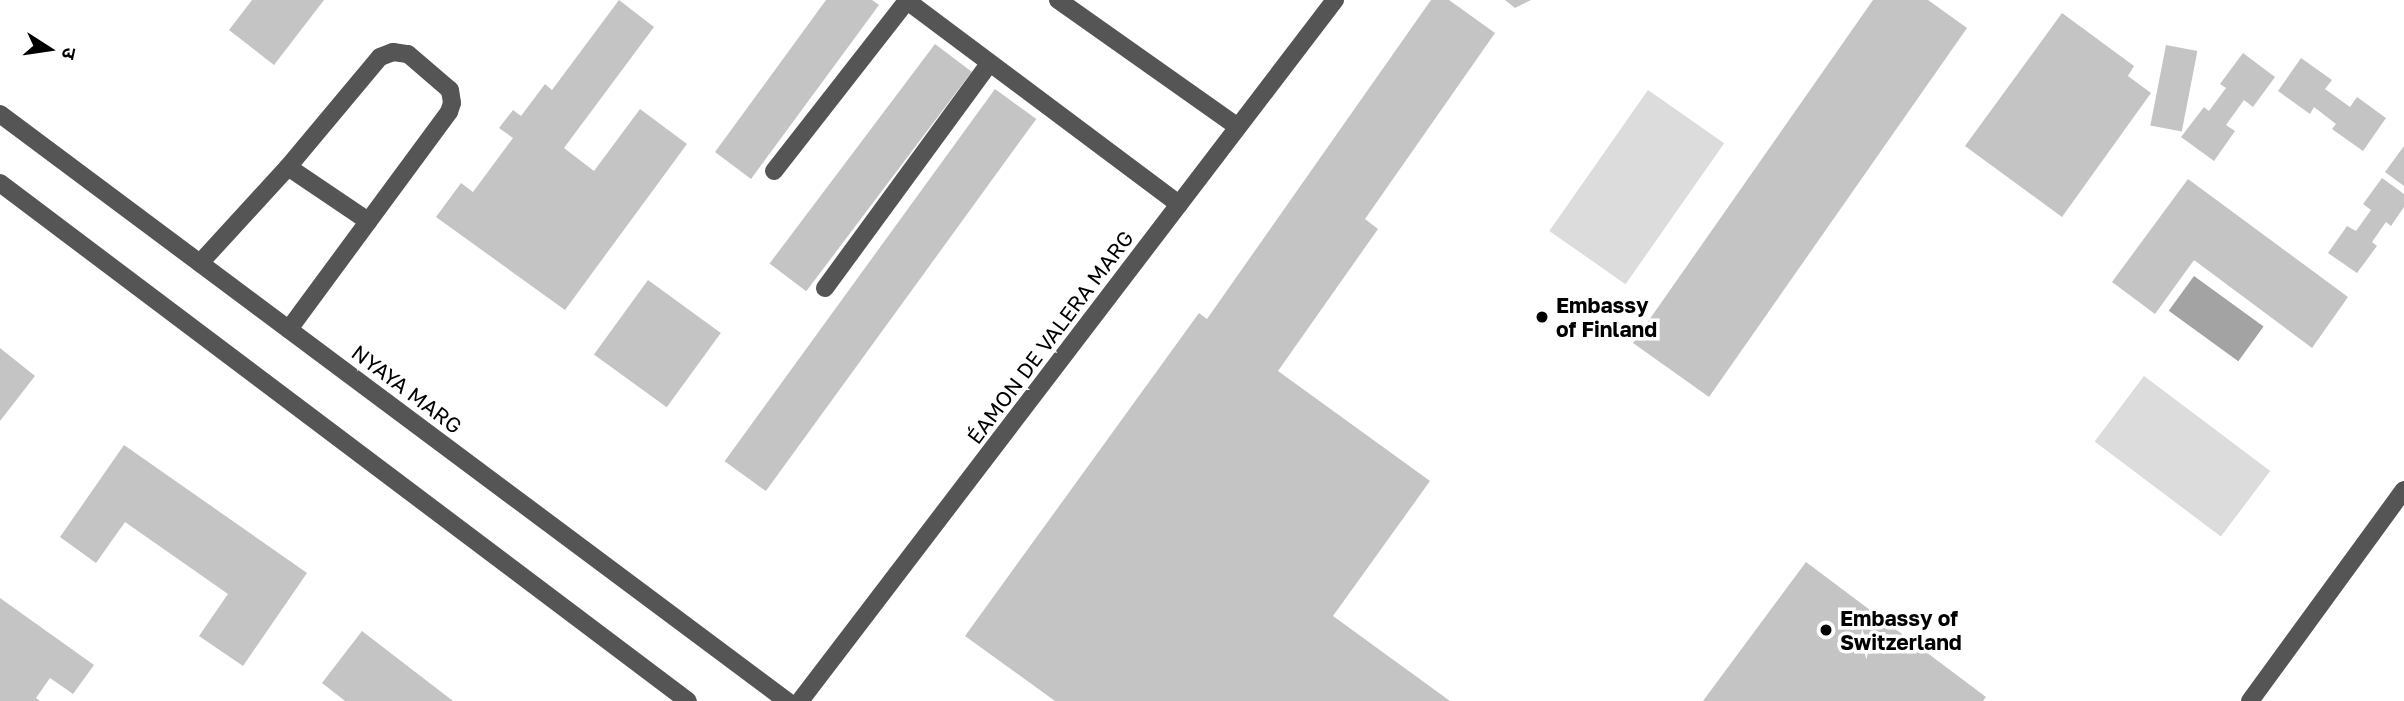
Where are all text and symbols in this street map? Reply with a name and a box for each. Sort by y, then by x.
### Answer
north arrow [14,14,84,84]
text: उ [58,46,82,61]
street label: ÉAMON DE VALERA MARG [962,225,1138,449]
place label: Embassy of Finland [1556,292,1657,342]
marker: Embassy of Finland [1534,309,1550,325]
street label: NYAYA MARG [347,339,467,439]
place label: Embassy of Switzerland [1840,605,1962,655]
marker: Embassy of Switzerland [1818,622,1834,638]

